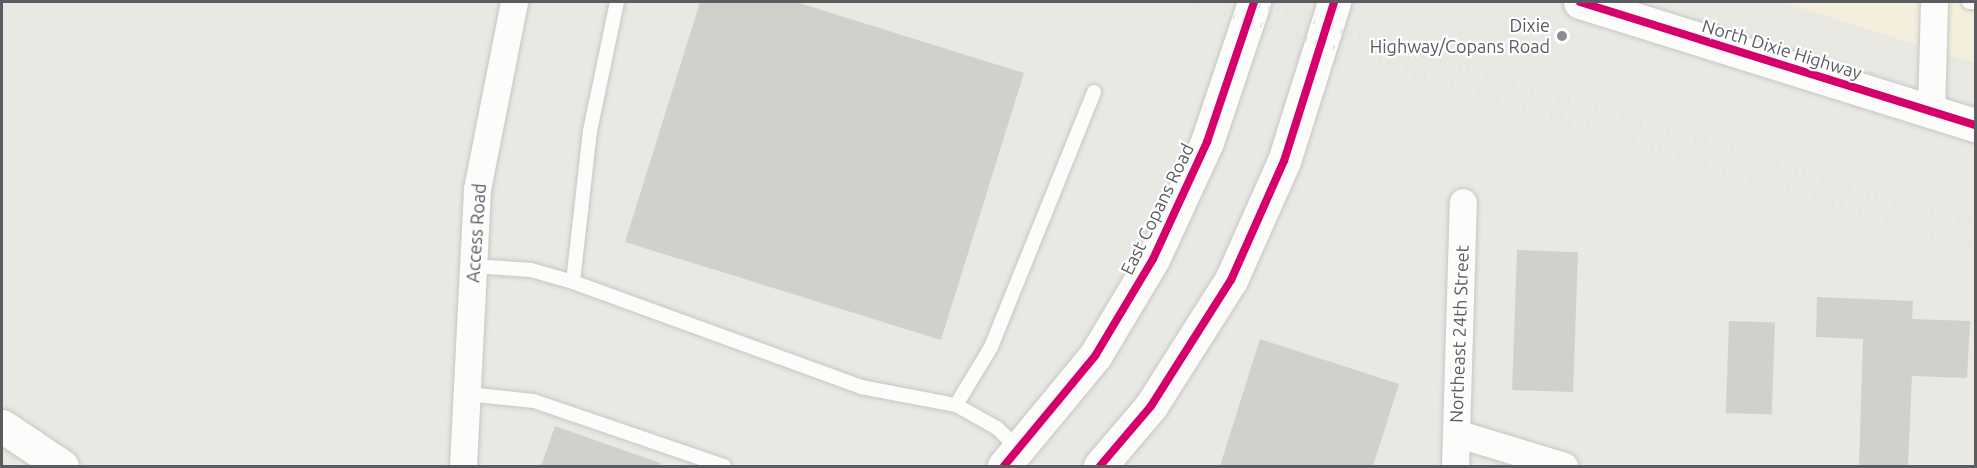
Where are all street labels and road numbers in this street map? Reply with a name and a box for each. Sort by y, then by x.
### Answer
street label: North Dixie Highway [1700,14,1864,84]
street label: East Copans Road [1116,140,1198,278]
street label: Access Road [462,183,490,283]
street label: Northeast 24th Street [1445,245,1473,423]

